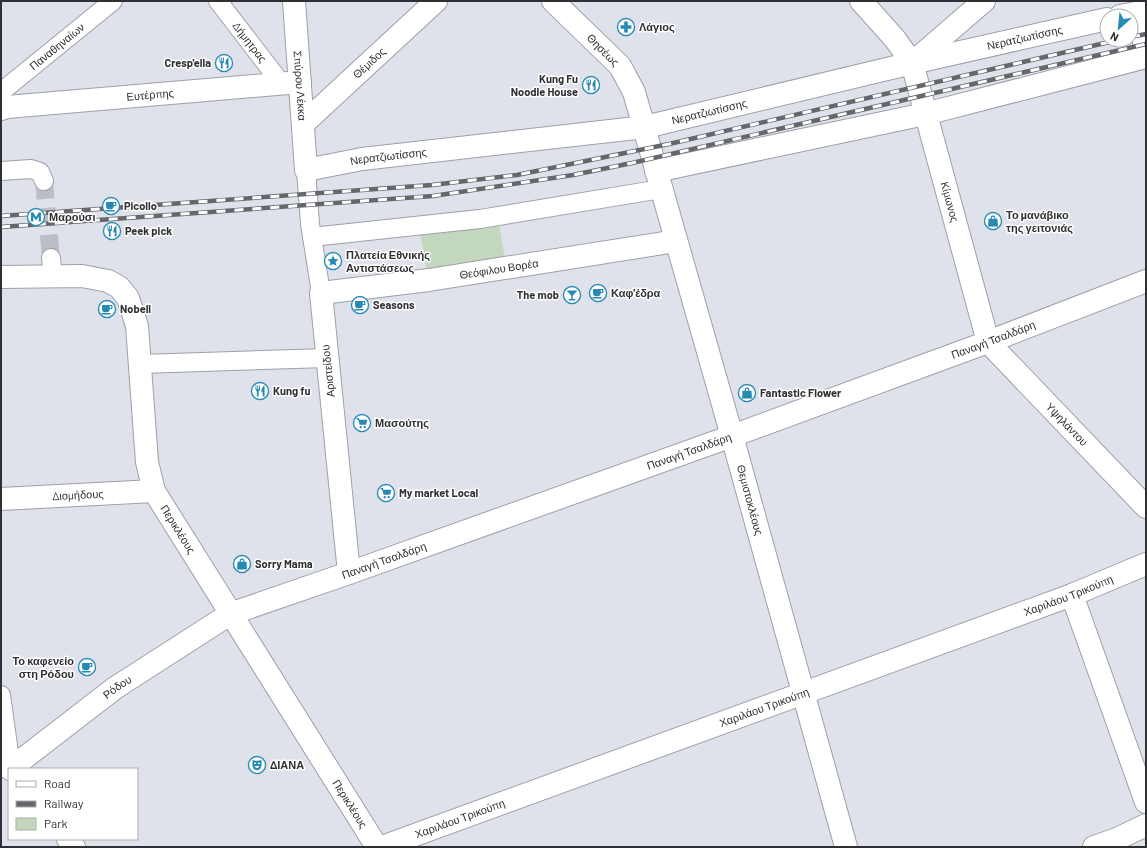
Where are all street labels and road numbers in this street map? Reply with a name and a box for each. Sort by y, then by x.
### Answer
street label: Δήμητρας [230,19,270,65]
street label: Παναθηναίων [27,20,87,72]
street label: Νερατζιωτίσσης [985,22,1064,52]
street label: Θησέως [585,31,622,68]
street label: Θέμιδος [350,44,388,81]
street label: Σπύρου Λέκκα [292,50,310,122]
street label: Ευτέρπης [126,86,174,103]
street label: Νερατζιωτίσσης [670,96,748,126]
street label: Νερατζιωτίσσης [349,145,427,167]
street label: Κίμωνος [939,180,962,223]
street label: Θεόφιλου Βορέα [458,256,540,281]
street label: Παναγή Τσαλδάρη [949,317,1037,361]
street label: Αριστείδου [318,344,337,398]
street label: Υψηλάντου [1043,400,1091,448]
street label: Παναγή Τσαλδάρη [645,430,733,472]
street label: Θεμιστοκλέους [735,463,766,536]
street label: Διομήδους [52,487,104,502]
street label: Περικλέους [158,502,198,556]
street label: Παναγή Τσαλδάρη [340,539,428,581]
street label: Χαριλάου Τρικούπη [1022,572,1115,618]
street label: Ρόδου [100,672,134,701]
street label: Χαριλάου Τρικούπη [717,685,811,729]
street label: Περικλέους [330,777,370,830]
street label: Χαριλάου Τρικούπη [413,796,506,840]

